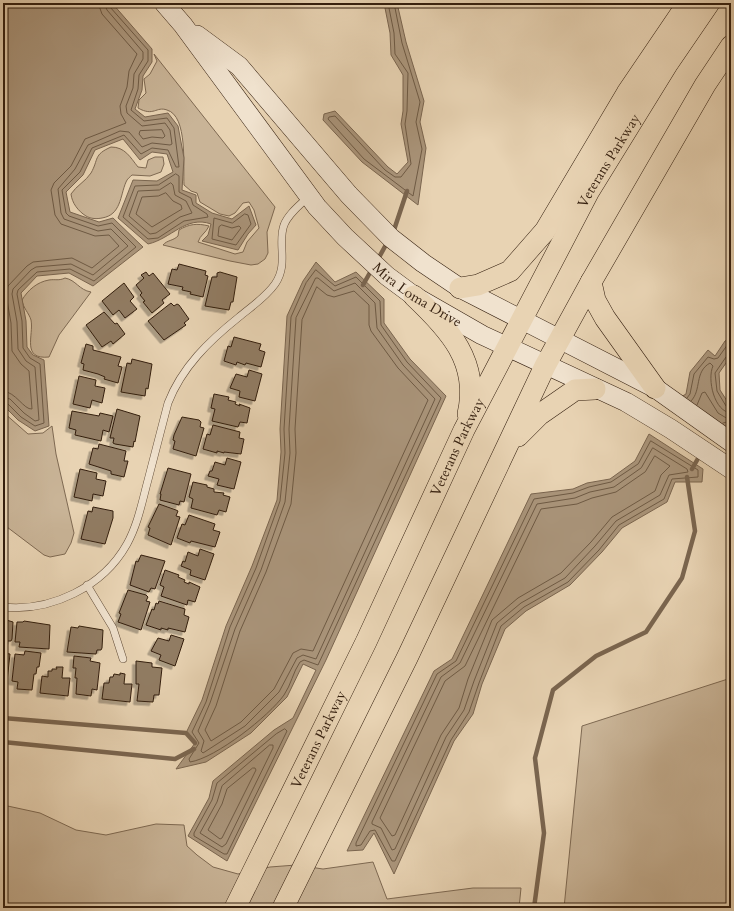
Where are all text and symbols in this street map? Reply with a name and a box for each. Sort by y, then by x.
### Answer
street label: Veterans Parkway [573,109,644,211]
street label: Mira Loma Drive [369,258,465,331]
street label: Veterans Parkway [425,394,489,499]
street label: Veterans Parkway [286,687,350,791]

